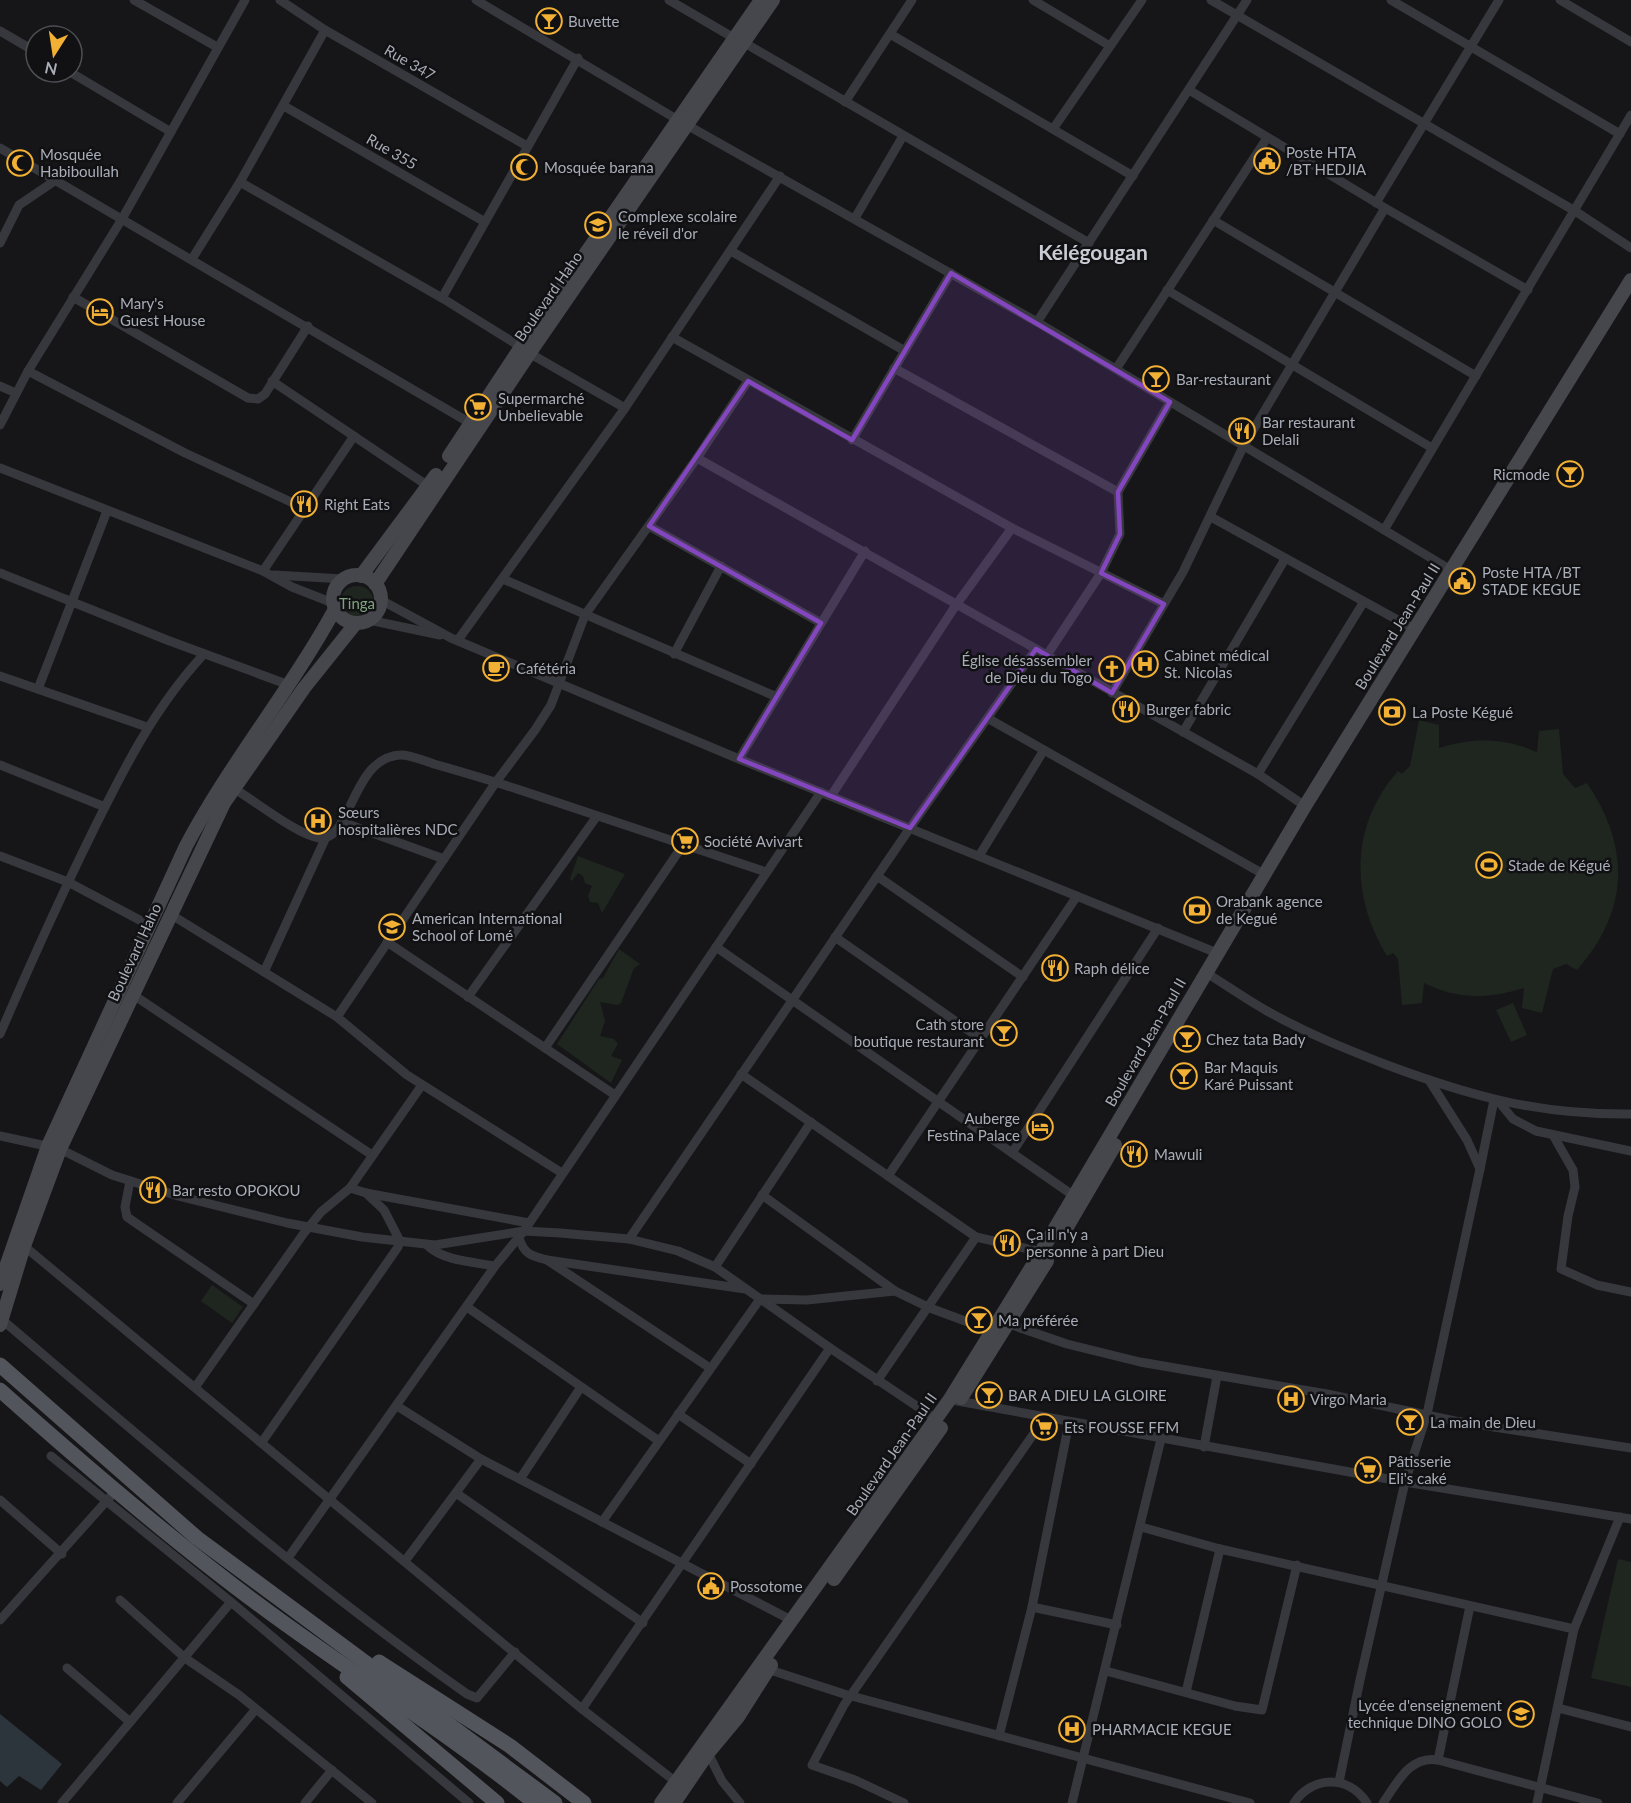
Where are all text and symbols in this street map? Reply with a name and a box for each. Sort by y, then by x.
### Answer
bar icon: Buvette [534,6,564,36]
place label: Buvette [568,12,620,30]
north arrow [24,24,84,84]
street label: Rue 347 [382,40,439,84]
text: N [43,59,59,80]
street label: Rue 355 [364,129,420,173]
place label: Poste HTA /BT HEDJIA [1286,143,1367,178]
place label: Mosquée Habiboullah [40,145,119,180]
public building icon: Poste HTA /BT HEDJIA [1252,146,1282,176]
mosque icon: Mosquée Habiboullah [5,148,35,178]
mosque icon: Mosquée barana [509,152,539,182]
place label: Mosquée barana [544,158,654,176]
place label: Complexe scolaire le réveil d'or [618,207,737,242]
school or university icon: Complexe scolaire le réveil d'or [583,210,613,240]
district label: Kélégougan [1038,239,1148,264]
street label: Boulevard Haho [510,248,586,344]
place label: Mary's Guest House [120,294,205,329]
hotel icon: Mary's Guest House [85,297,115,327]
bar icon: Bar-restaurant [1141,364,1171,394]
place label: Bar-restaurant [1176,370,1272,388]
place label: Supermarché Unbelievable [498,389,585,424]
supermarket icon: Supermarché Unbelievable [463,392,493,422]
place label: Bar restaurant Delali [1262,413,1356,448]
restaurant icon: Bar restaurant Delali [1227,416,1257,446]
bar icon: Ricmode [1555,459,1585,489]
place label: Ricmode [1493,465,1550,483]
restaurant icon: Right Eats [289,489,319,519]
place label: Right Eats [324,495,390,513]
street label: Boulevard Jean-Paul II [1351,560,1443,692]
place label: Poste HTA /BT STADE KEGUE [1482,563,1581,598]
public building icon: Poste HTA /BT STADE KEGUE [1447,566,1477,596]
park label: Tinga [339,594,375,612]
place label: Cabinet médical St. Nicolas [1164,646,1269,681]
hospital icon: Cabinet médical St. Nicolas [1130,649,1160,679]
place label: Église désassembler de Dieu du Togo [962,651,1093,686]
cafe icon: Cafétéria [481,653,511,683]
church icon: Église désassembler de Dieu du Togo [1097,654,1127,684]
place label: Cafétéria [516,659,576,677]
restaurant icon: Burger fabric [1111,694,1141,724]
bank icon: La Poste Kégué [1377,697,1407,727]
place label: Burger fabric [1146,700,1231,718]
place label: La Poste Kégué [1412,703,1513,721]
place label: Sœurs hospitalières NDC [338,803,458,838]
hospital icon: Sœurs hospitalières NDC [303,806,333,836]
supermarket icon: Société Avivart [670,826,700,856]
place label: Société Avivart [704,832,803,850]
sports icon: Stade de Kégué [1474,850,1504,880]
place label: Stade de Kégué [1508,856,1610,874]
place label: Orabank agence de Kegué [1216,892,1323,927]
bank icon: Orabank agence de Kegué [1182,895,1212,925]
street label: Boulevard Haho [103,900,165,1004]
place label: American International School of Lomé [412,909,562,944]
school or university icon: American International School of Lomé [377,912,407,942]
restaurant icon: Raph délice [1040,953,1070,983]
place label: Raph délice [1074,959,1150,977]
street label: Boulevard Jean-Paul II [1101,974,1189,1110]
place label: Cath store boutique restaurant [854,1015,985,1050]
bar icon: Cath store boutique restaurant [989,1018,1019,1048]
bar icon: Chez tata Bady [1172,1024,1202,1054]
place label: Chez tata Bady [1206,1030,1306,1048]
place label: Bar Maquis Karé Puissant [1204,1058,1294,1093]
bar icon: Bar Maquis Karé Puissant [1169,1061,1199,1091]
place label: Auberge Festina Palace [927,1109,1020,1144]
hotel icon: Auberge Festina Palace [1025,1112,1055,1142]
restaurant icon: Mawuli [1119,1139,1149,1169]
place label: Mawuli [1154,1145,1202,1163]
restaurant icon: Bar resto OPOKOU [138,1175,168,1205]
place label: Bar resto OPOKOU [172,1181,301,1199]
place label: Ça il n'y a personne à part Dieu [1026,1225,1164,1260]
restaurant icon: Ça il n'y a personne à part Dieu [992,1228,1022,1258]
bar icon: Ma préférée [964,1305,994,1335]
place label: Ma préférée [998,1311,1078,1329]
bar icon: BAR A DIEU LA GLOIRE [974,1380,1004,1410]
hospital icon: Virgo Maria [1276,1384,1306,1414]
place label: BAR A DIEU LA GLOIRE [1008,1386,1167,1404]
street label: Boulevard Jean-Paul II [842,1389,940,1519]
place label: Virgo Maria [1310,1390,1387,1408]
bar icon: La main de Dieu [1395,1407,1425,1437]
supermarket icon: Ets FOUSSE FFM [1029,1412,1059,1442]
place label: La main de Dieu [1430,1413,1536,1431]
place label: Ets FOUSSE FFM [1064,1418,1179,1436]
place label: Pâtisserie Eli's caké [1388,1452,1451,1487]
supermarket icon: Pâtisserie Eli's caké [1353,1455,1383,1485]
public building icon: Possotome [696,1571,726,1601]
place label: Possotome [730,1577,803,1595]
place label: Lycée d'enseignement technique DINO GOLO [1348,1696,1503,1731]
school or university icon: Lycée d'enseignement technique DINO GOLO [1506,1699,1536,1729]
hospital icon: PHARMACIE KEGUE [1057,1714,1087,1744]
place label: PHARMACIE KEGUE [1092,1720,1232,1738]

